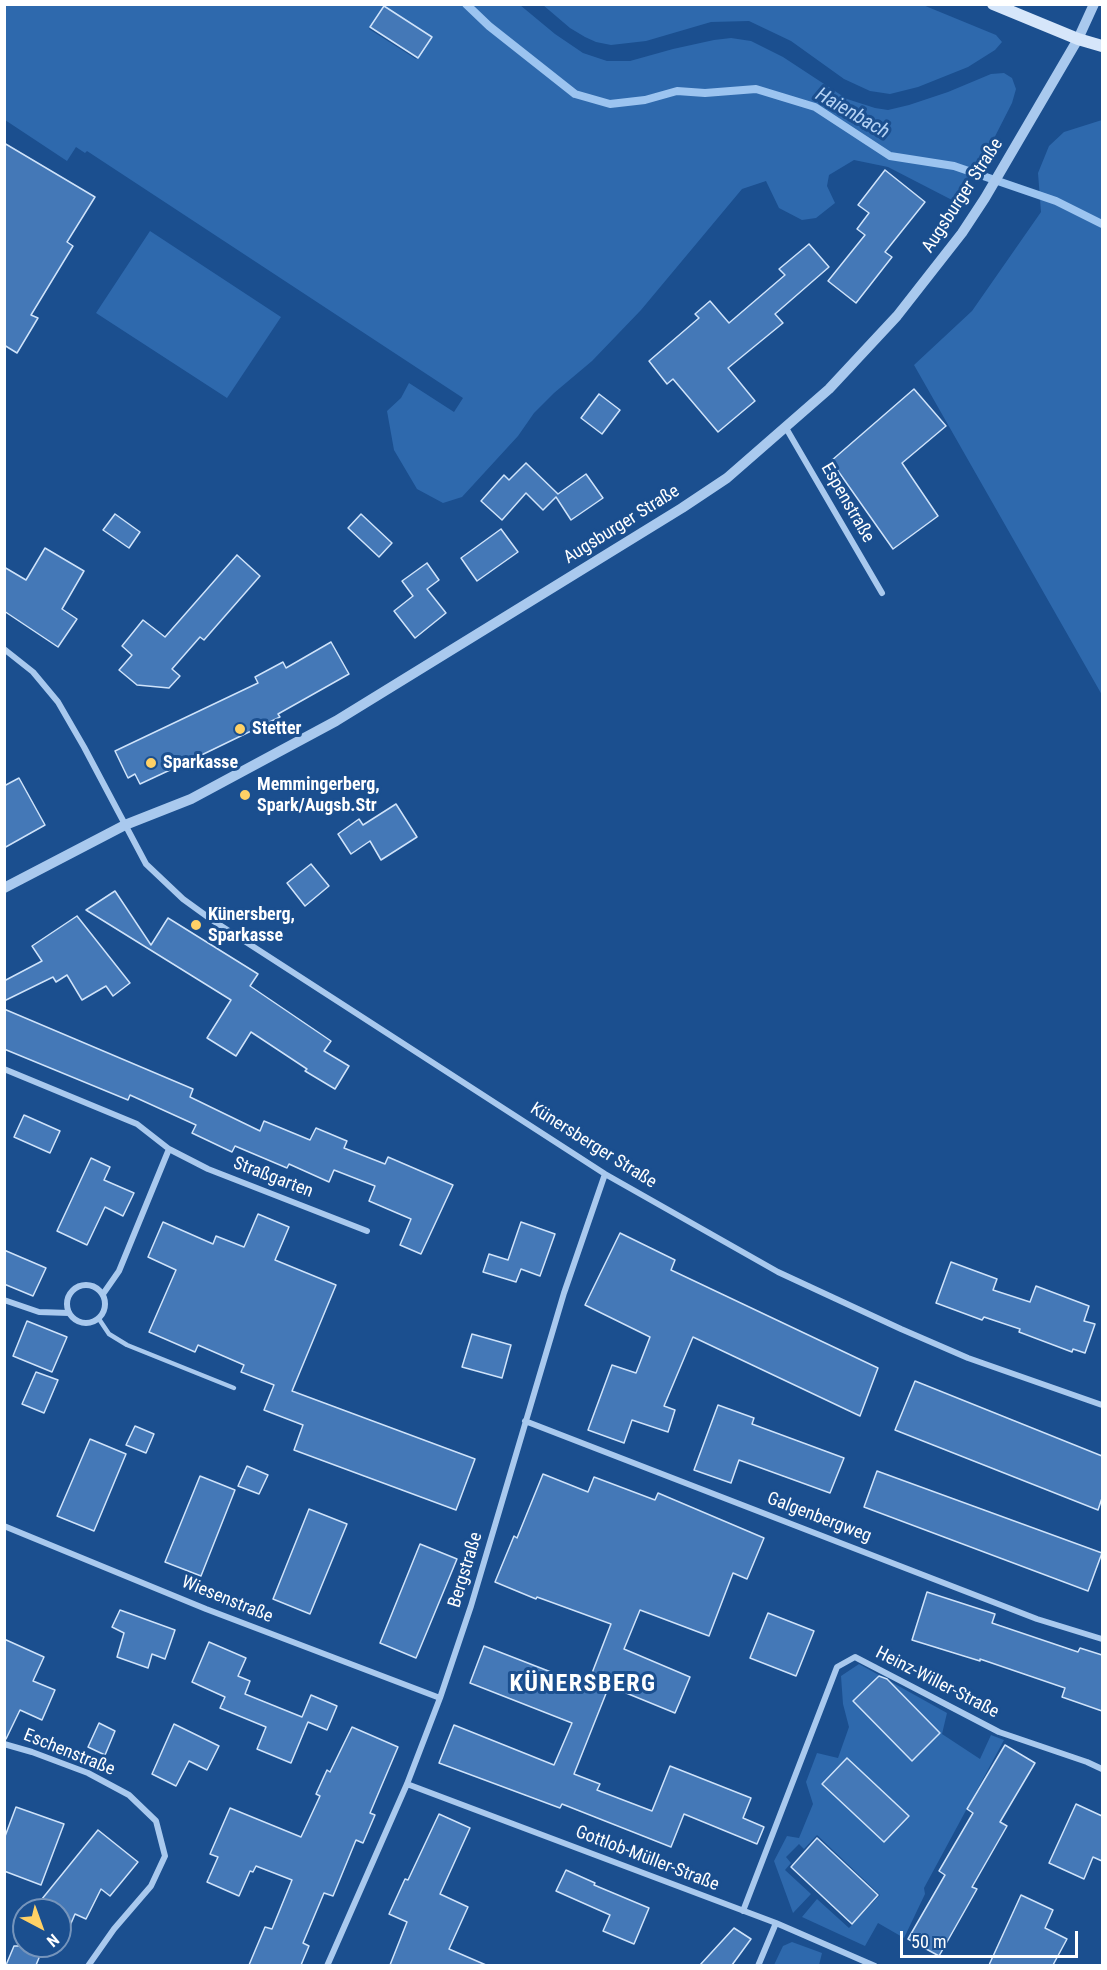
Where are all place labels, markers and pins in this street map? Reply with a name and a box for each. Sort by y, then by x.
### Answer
place label: Stetter [252,718,301,740]
marker: Stetter [233,722,247,736]
place label: Sparkasse [163,752,238,774]
marker: Sparkasse [144,756,158,770]
place label: Memmingerberg, Spark/Augsb.Str [257,774,380,816]
marker: Memmingerberg, Spark/Augsb.Str [238,788,252,802]
place label: Künersberg, Sparkasse [208,904,295,946]
marker: Künersberg, Sparkasse [189,918,203,932]

